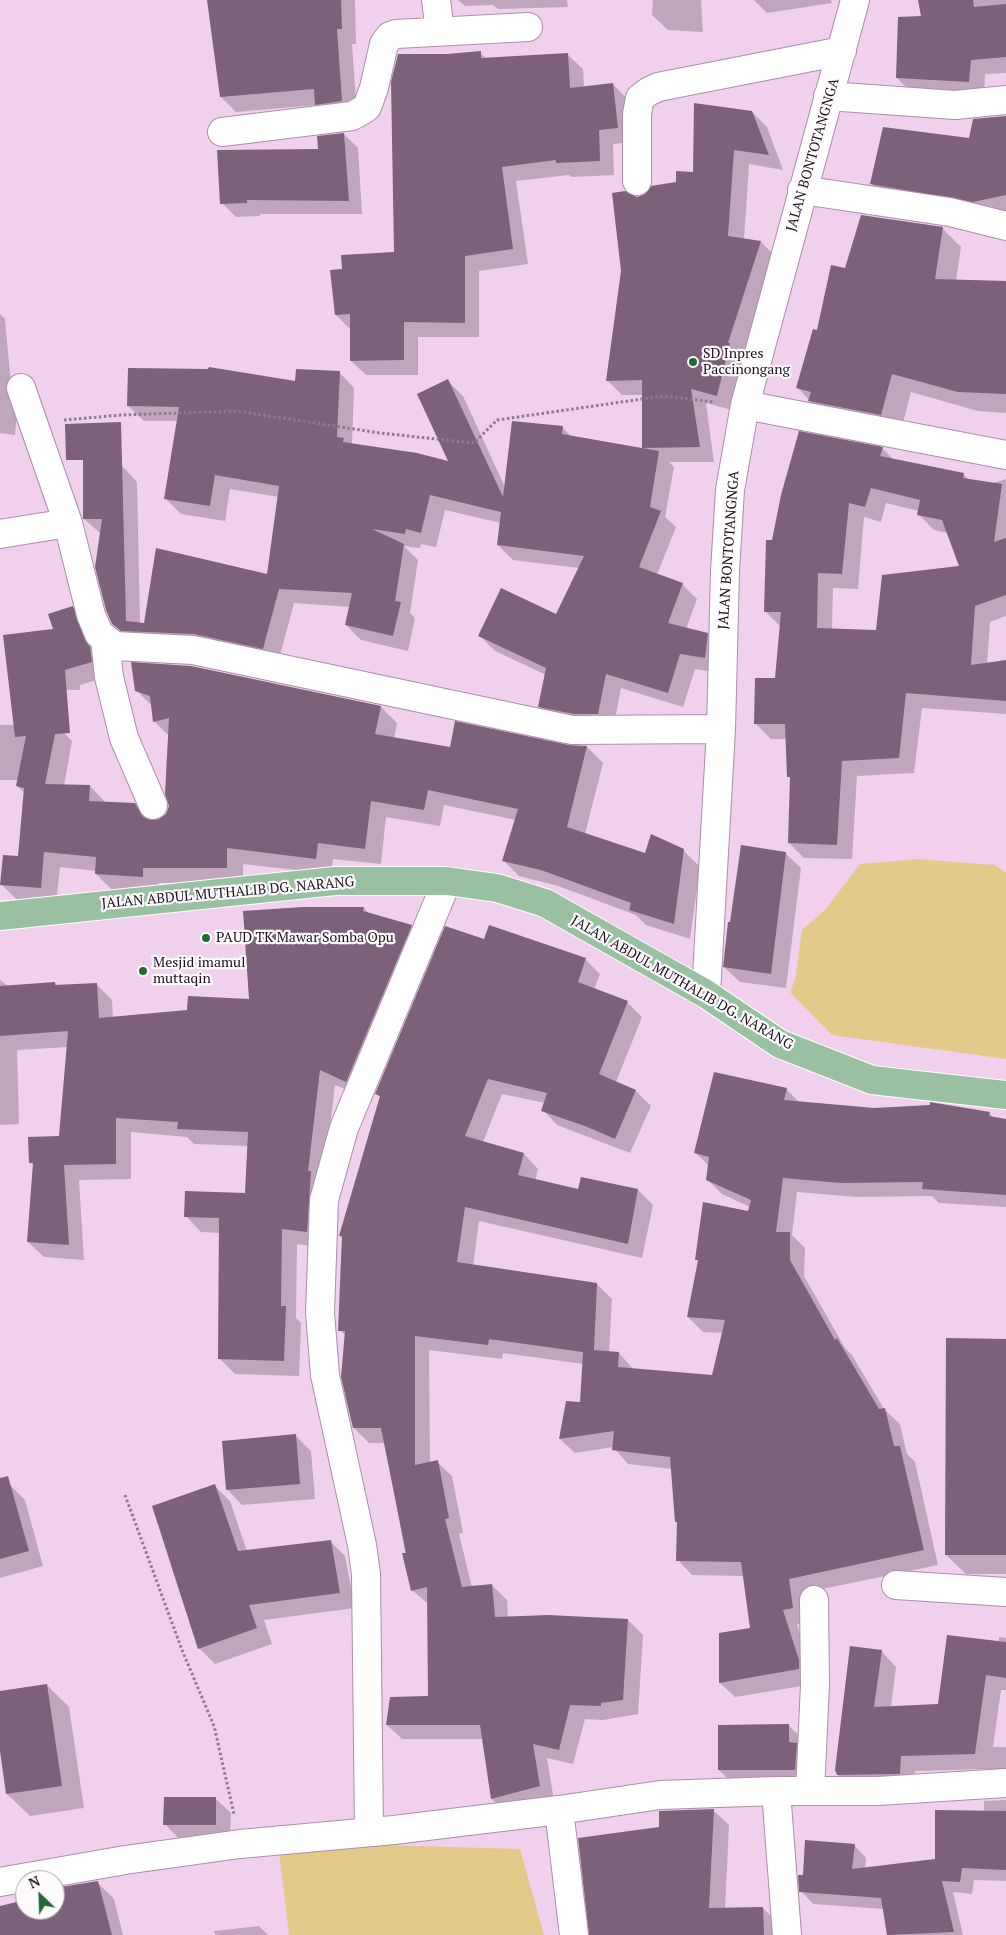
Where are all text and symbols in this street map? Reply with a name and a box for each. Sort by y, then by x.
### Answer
street label: JALAN BONTOTANGNGA [783,76,843,234]
place label: SD Inpres Paccinongang [703,346,790,378]
marker: SD Inpres Paccinongang [687,356,699,368]
street label: JALAN BONTOTANGNGA [715,470,743,630]
street label: JALAN ABDUL MUTHALIB DG. NARANG [101,874,355,912]
street label: JALAN ABDUL MUTHALIB DG. NARANG [568,912,796,1054]
place label: PAUD TK Mawar Somba Opu [216,930,394,946]
marker: PAUD TK Mawar Somba Opu [200,932,212,944]
place label: Mesjid imamul muttaqin [153,955,245,988]
marker: Mesjid imamul muttaqin [137,965,149,977]
north arrow [15,1870,65,1920]
text: N [25,1871,43,1893]

